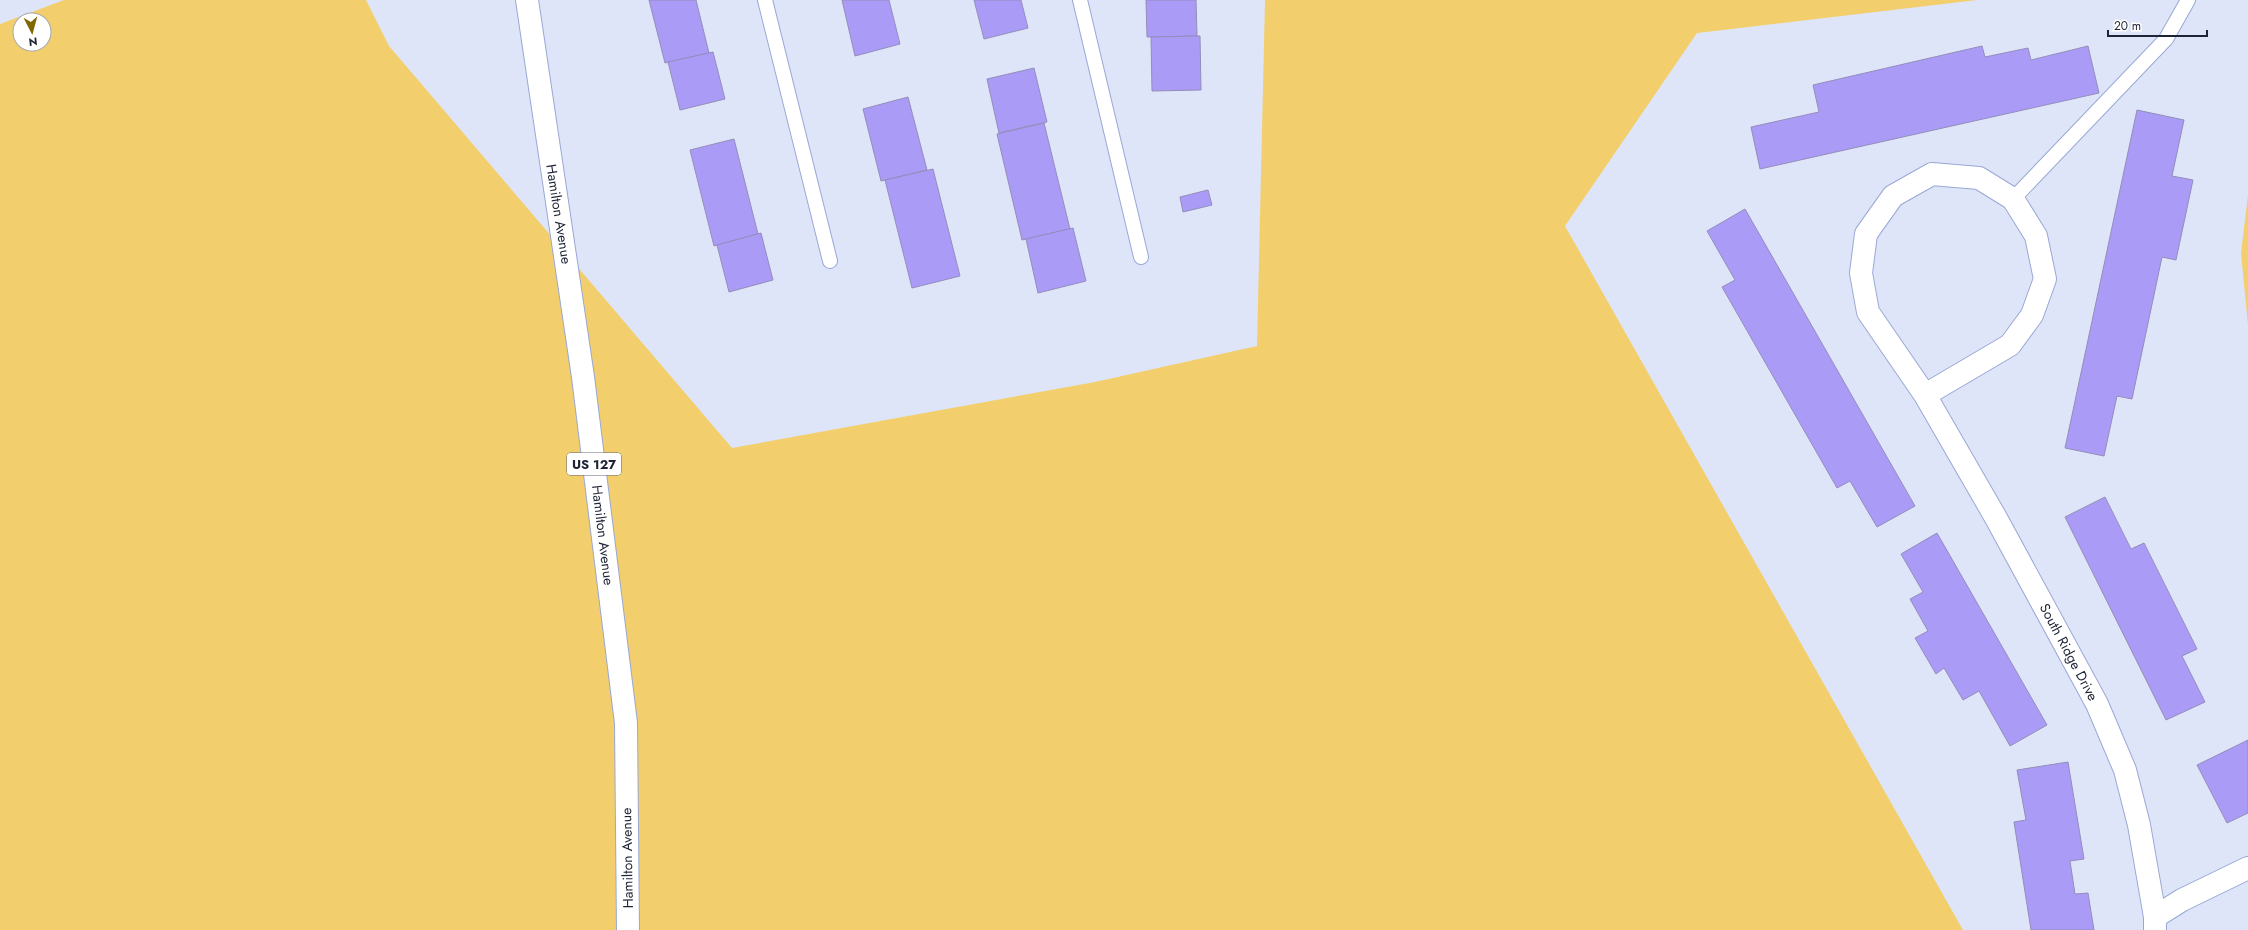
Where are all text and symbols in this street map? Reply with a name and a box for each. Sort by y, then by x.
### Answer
north arrow [12,12,52,52]
scale bar [2108,12,2207,38]
text: 20 m [2114,17,2141,35]
text: N [28,34,38,50]
street label: Hamilton Avenue [541,163,577,265]
road number: US 127 [567,453,621,475]
street label: Hamilton Avenue [587,484,619,586]
street label: South Ridge Drive [2035,600,2103,704]
street label: Hamilton Avenue [616,807,638,909]

